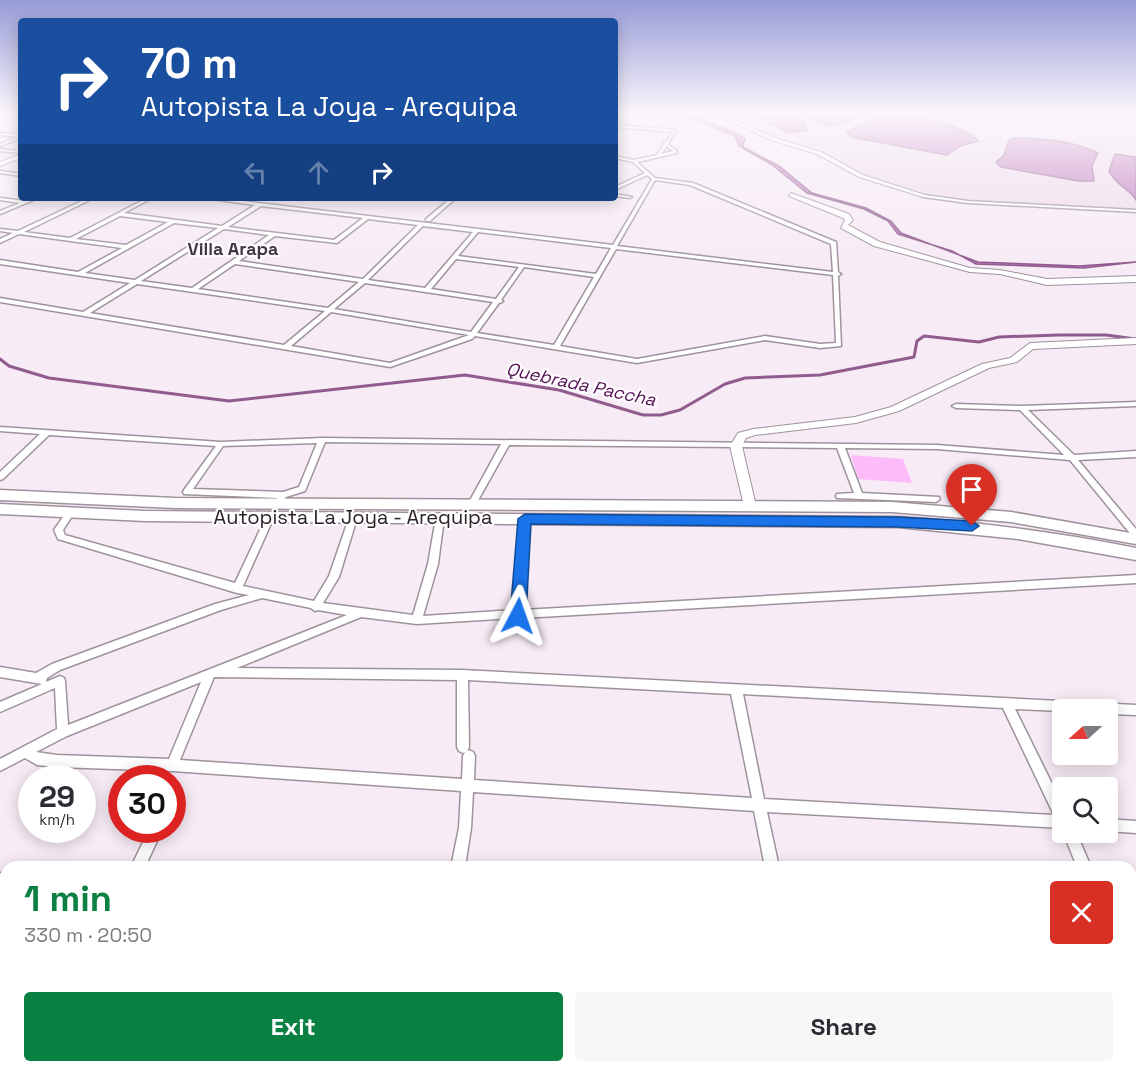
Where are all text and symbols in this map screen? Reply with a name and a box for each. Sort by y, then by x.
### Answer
text: 70 m [141,37,238,90]
icon: right [42,42,120,120]
text: Autopista La Joya - Arequipa [141,89,518,124]
icon: left [239,156,272,189]
icon: ahead [302,156,335,189]
icon: right [365,156,398,189]
district label: Villa Arapa [188,237,279,260]
water label: Quebrada Paccha [504,357,658,411]
pin [946,464,997,526]
icon: arrive [955,473,988,506]
street label: Autopista La Joya - Arequipa [214,504,492,530]
position arrow [486,584,550,648]
north arrow [1052,699,1118,765]
map controls [1052,699,1118,843]
speed limit sign: 30 [108,765,186,843]
text: 29 [39,777,75,816]
button: search [1052,777,1118,843]
text: km/h [39,810,75,829]
text: 1 min [24,876,112,922]
button: close [1050,881,1113,944]
text: 330 m · 20:50 [24,922,152,948]
button: Exit [24,992,563,1061]
button: Share [575,992,1113,1061]

